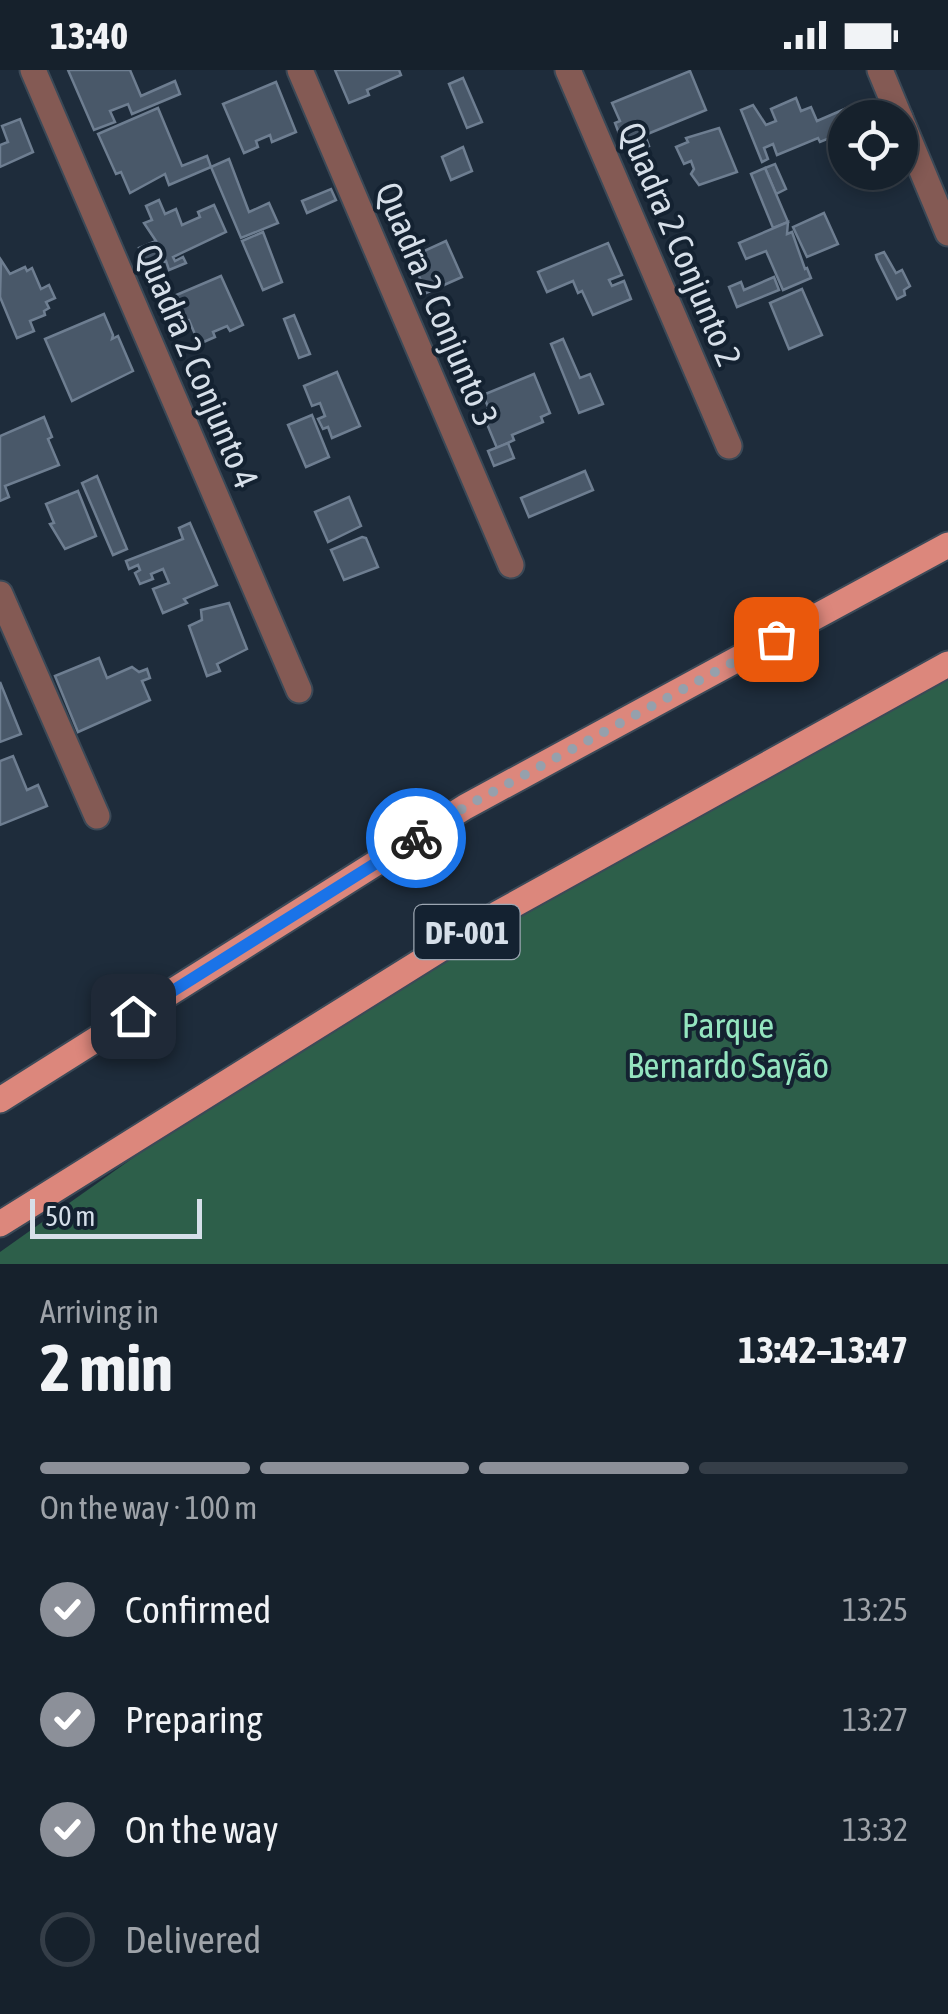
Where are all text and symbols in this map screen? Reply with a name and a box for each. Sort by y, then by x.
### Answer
text: 13:40 [50,14,128,57]
map controls [828,100,918,190]
button: locate [828,100,918,190]
street label: Quadra 2 Conjunto 2 [612,116,750,372]
street label: Quadra 2 Conjunto 3 [369,176,507,432]
street label: Quadra 2 Conjunto 4 [129,238,267,494]
pin [734,597,819,682]
icon: bag [749,612,804,667]
courier [366,788,466,888]
icon: bike [389,811,444,866]
road number: DF-001 [414,905,520,959]
pin [91,974,176,1059]
icon: home [106,989,161,1044]
park label: Parque Bernardo Sayão [627,1005,829,1085]
scale bar [30,1194,202,1238]
text: 50 m [45,1200,95,1232]
text: Arriving in [40,1293,159,1330]
text: 13:42–13:47 [738,1328,908,1371]
text: 2 min [40,1330,173,1405]
text: On the way · 100 m [40,1489,257,1526]
icon: check [40,1582,95,1637]
text: Confirmed [125,1588,271,1631]
text: 13:25 [842,1591,908,1628]
icon: check [40,1692,95,1747]
text: Preparing [125,1698,263,1741]
text: 13:27 [842,1701,908,1738]
icon: check [40,1802,95,1857]
text: On the way [125,1808,278,1851]
text: 13:32 [842,1811,908,1848]
text: Delivered [125,1918,261,1961]

